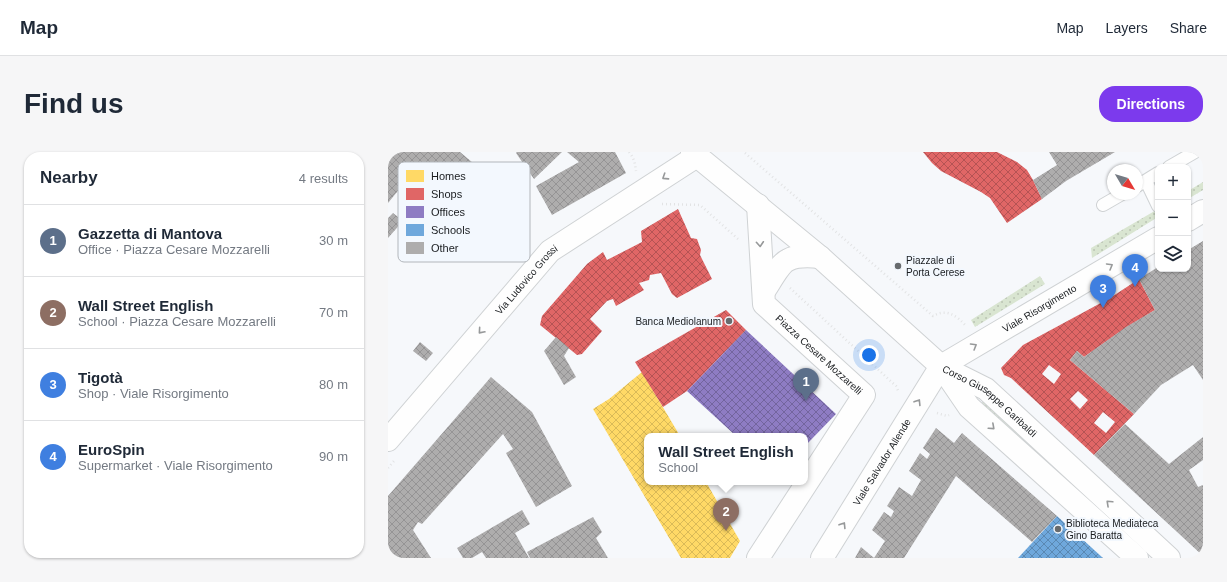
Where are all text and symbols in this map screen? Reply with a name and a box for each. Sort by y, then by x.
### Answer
text: Map [20,17,58,38]
text: Map [1056,20,1084,36]
text: Layers [1106,20,1148,36]
text: Share [1170,20,1207,36]
button: Directions [1099,86,1203,122]
text: Find us [24,88,124,119]
legend [398,162,530,262]
north arrow [1107,164,1143,200]
map controls [1155,164,1191,272]
button: + [1155,164,1191,200]
text: Nearby [40,168,98,187]
text: Homes [431,170,466,182]
text: 4 results [299,171,348,186]
one-way arrow [662,172,669,179]
text: Shops [431,188,463,200]
button: − [1155,200,1191,236]
text: Offices [431,206,466,218]
text: Schools [431,224,471,236]
text: Gazzetta di Mantova [78,225,222,242]
text: 1 [49,233,57,248]
text: 30 m [319,233,348,248]
button: layers [1155,236,1191,272]
one-way arrow [756,241,765,247]
text: Office · Piazza Cesare Mozzarelli [78,242,270,257]
text: Other [431,242,459,254]
street label: Via Ludovico Grossi [493,243,560,317]
pin: 4 [1122,254,1148,287]
place label: Piazzale di Porta Cerese [906,255,965,278]
marker: Piazzale di Porta Cerese [893,261,903,271]
one-way arrow [1106,263,1113,270]
pin: 3 [1090,275,1116,308]
street label: Viale Risorgimento [1001,282,1079,335]
text: Wall Street English [78,297,213,314]
text: 2 [49,305,57,320]
text: 70 m [319,305,348,320]
street label: Piazza Cesare Mozzarelli [774,313,864,397]
text: School · Piazza Cesare Mozzarelli [78,314,276,329]
place label: Banca Mediolanum [635,316,721,327]
marker: Banca Mediolanum [724,316,734,326]
one-way arrow [479,327,486,334]
one-way arrow [970,344,977,351]
your location [859,345,879,365]
street label: Corso Giuseppe Garibaldi [941,363,1039,439]
pin: 1 [793,368,819,401]
text: Tigotà [78,369,123,386]
text: 3 [49,377,57,392]
text: 80 m [319,377,348,392]
text: Shop · Viale Risorgimento [78,386,229,401]
one-way arrow [914,399,921,406]
street label: Viale Salvador Allende [851,416,913,508]
one-way arrow [987,423,995,430]
popup [644,433,808,485]
text: EuroSpin [78,441,145,458]
text: Wall Street English [658,443,794,460]
text: 4 [49,449,57,464]
text: 90 m [319,449,348,464]
text: Supermarket · Viale Risorgimento [78,458,273,473]
text: School [658,460,698,475]
pin: 2 [713,498,739,531]
one-way arrow [1106,500,1114,508]
place label: Biblioteca Mediateca Gino Baratta [1066,518,1159,541]
one-way arrow [838,522,845,529]
marker: Biblioteca Mediateca Gino Baratta [1053,524,1063,534]

